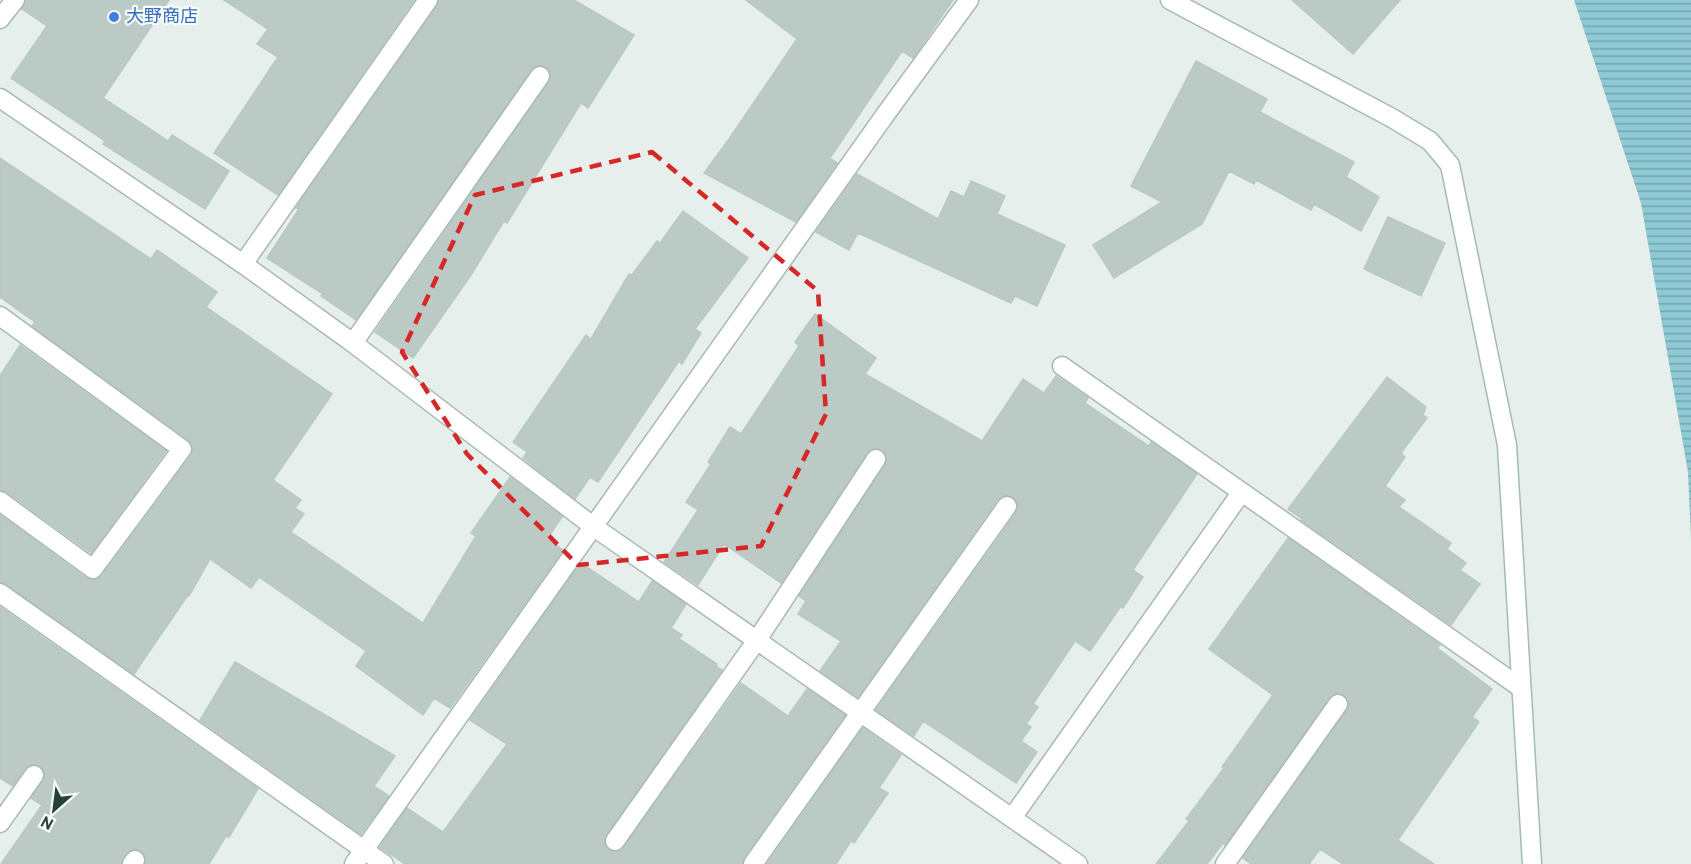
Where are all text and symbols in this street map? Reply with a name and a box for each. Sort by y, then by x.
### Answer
place label: 大野商店 [126,6,198,29]
marker: 大野商店 [107,10,121,24]
north arrow [24,780,84,840]
text: N [38,810,58,833]

